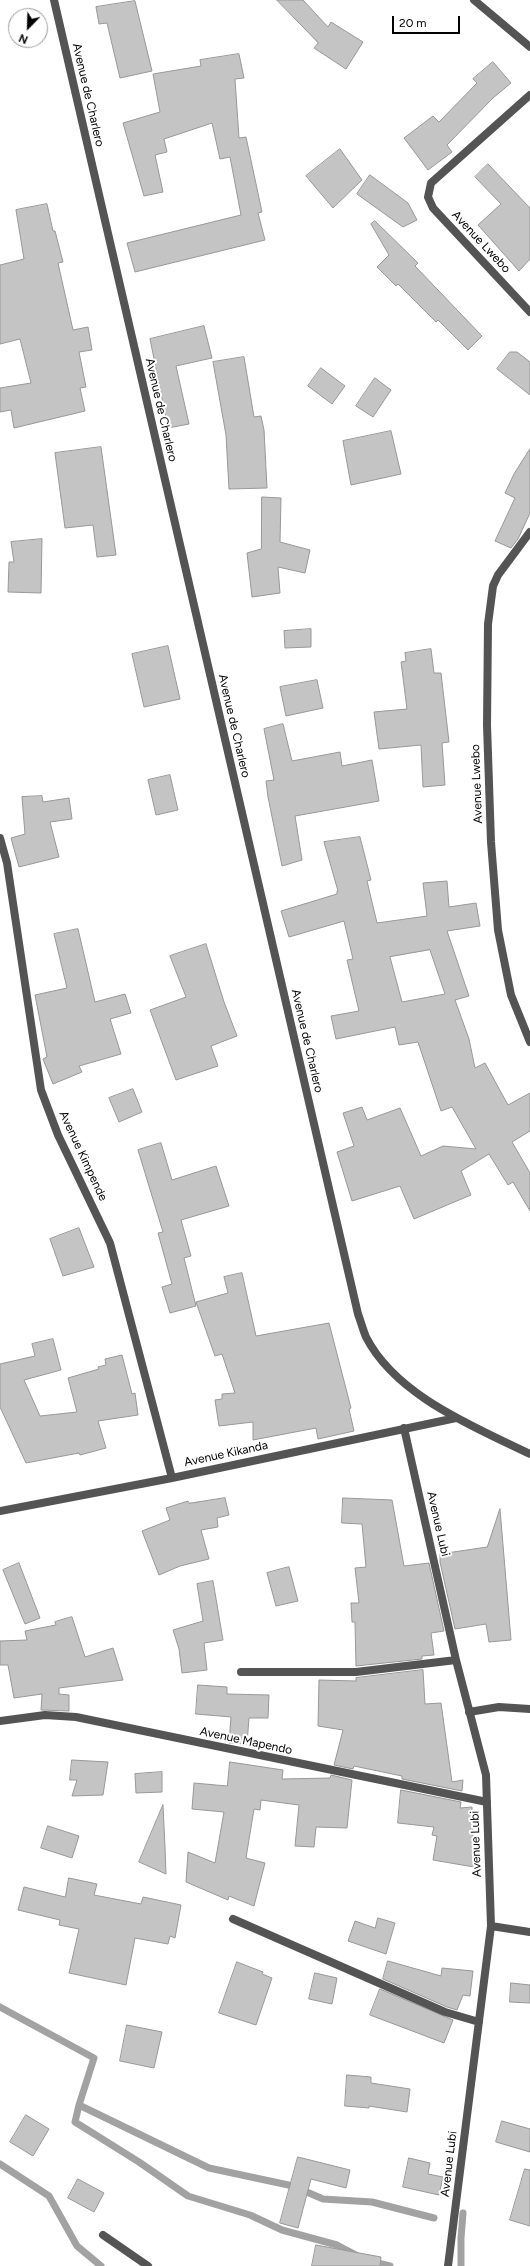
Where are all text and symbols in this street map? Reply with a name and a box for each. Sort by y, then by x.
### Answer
north arrow [8,8,48,48]
scale bar [394,8,462,34]
text: 20 m [399,16,427,30]
text: N [17,31,30,46]
street label: Avenue de Charlero [69,42,107,148]
street label: Avenue Lwebo [449,208,513,276]
street label: Avenue de Charlero [142,357,180,463]
street label: Avenue de Charlero [215,673,253,779]
street label: Avenue Lwebo [468,744,486,824]
street label: Avenue de Charlero [288,988,326,1094]
street label: Avenue Kimpende [56,1109,110,1203]
street label: Avenue Kikanda [183,1438,269,1470]
street label: Avenue Lubi [424,1490,452,1558]
street label: Avenue Mapendo [198,1724,294,1758]
street label: Avenue Lubi [468,1811,484,1877]
street label: Avenue Lubi [438,2130,460,2198]

